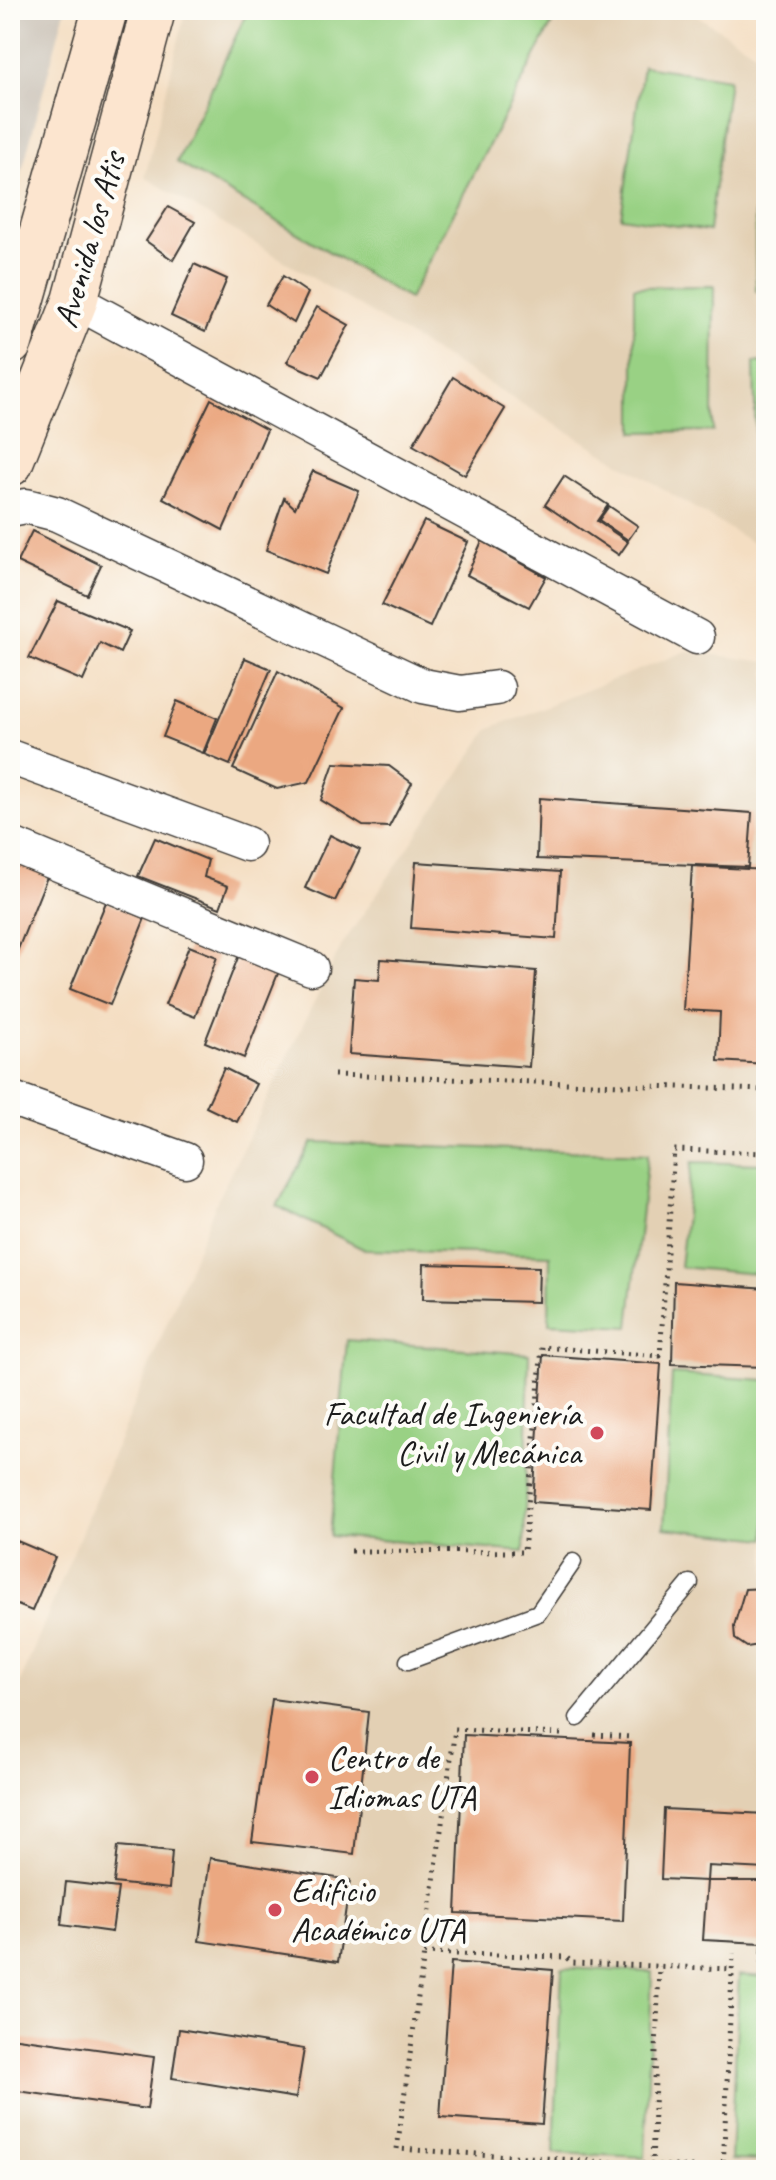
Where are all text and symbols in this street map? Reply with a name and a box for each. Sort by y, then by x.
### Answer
street label: Avenida los Atis [43,144,135,333]
place label: Facultad de Ingeniería Civil y Mecánica [324,1392,583,1474]
marker: Facultad de Ingeniería Civil y Mecánica [588,1424,606,1442]
place label: Centro de Idiomas UTA [328,1736,476,1818]
marker: Centro de Idiomas UTA [303,1768,321,1786]
place label: Edificio Académico UTA [291,1869,466,1951]
marker: Edificio Académico UTA [266,1901,284,1919]

